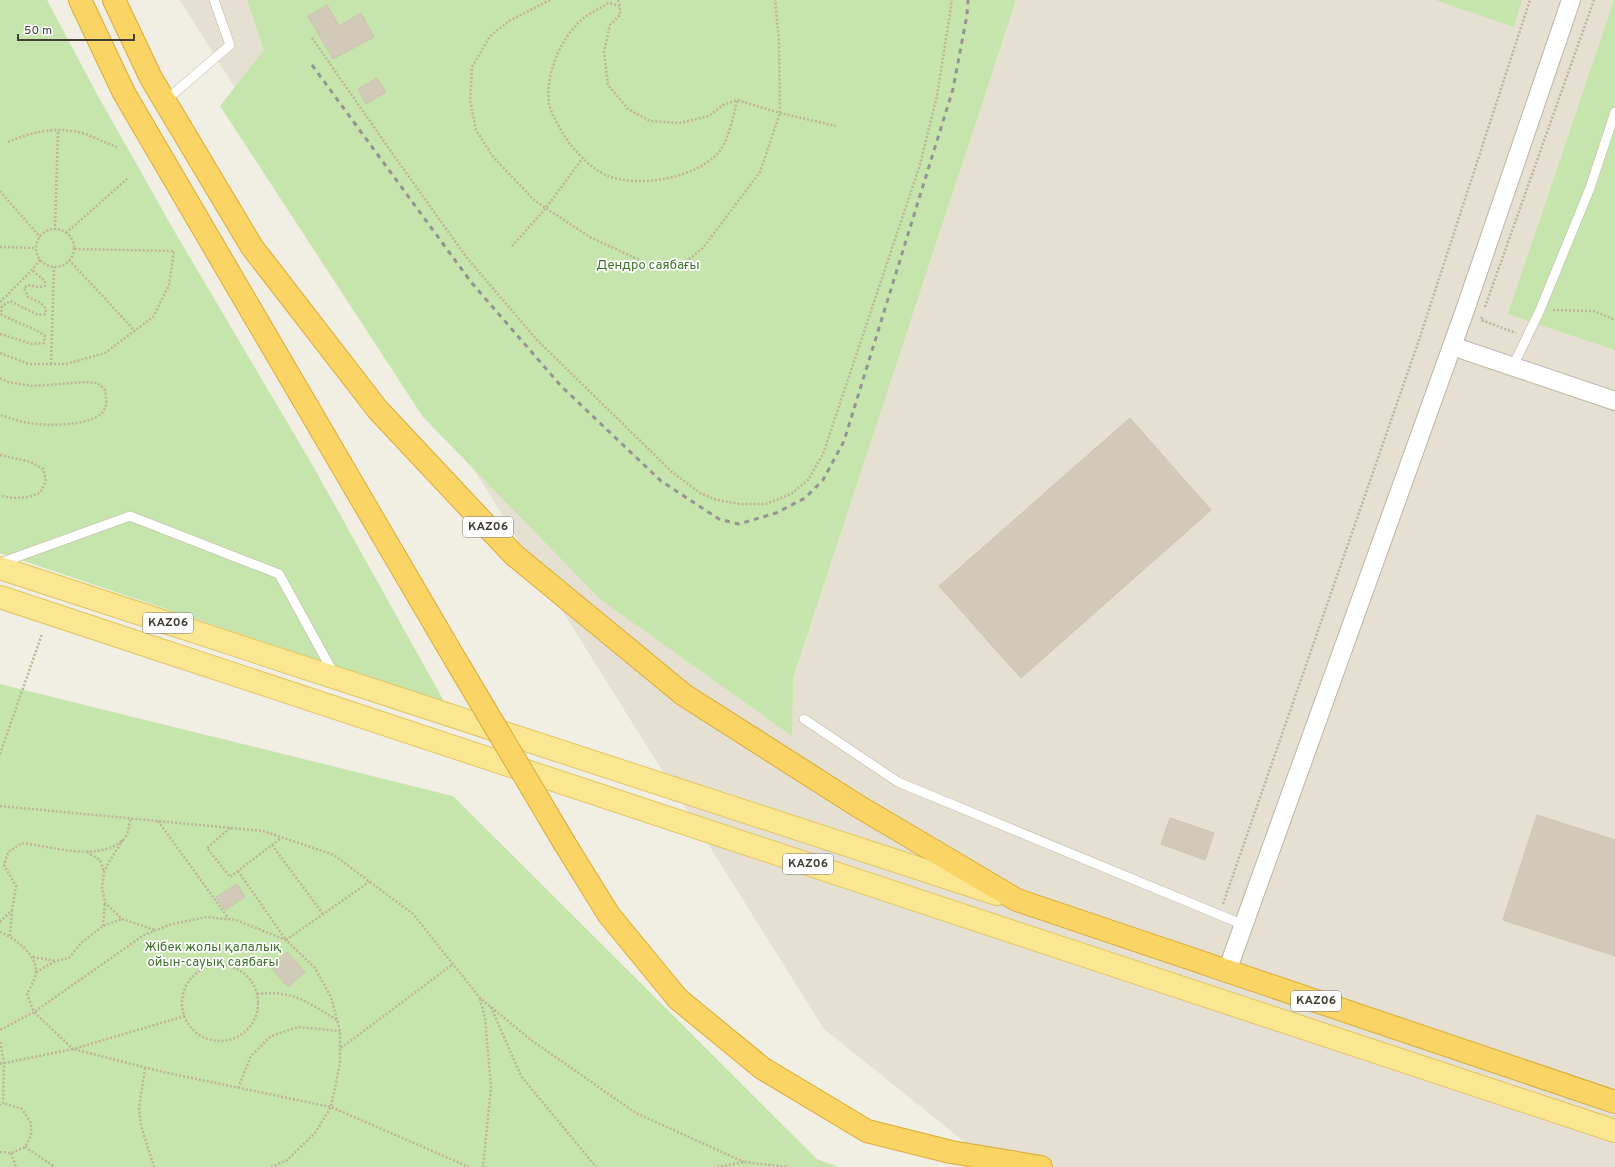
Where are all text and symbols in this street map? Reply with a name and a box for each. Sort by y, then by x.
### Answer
scale bar [18,16,134,42]
text: 50 m [24,23,52,39]
park label: Дендро саябағы [596,258,700,274]
road number: KАZ06 [463,517,513,537]
road number: KАZ06 [143,613,193,633]
road number: KАZ06 [783,854,833,874]
park label: Жібек жолы қалалық ойын-сауық саябағы [144,940,282,971]
road number: KАZ06 [1291,991,1341,1011]

